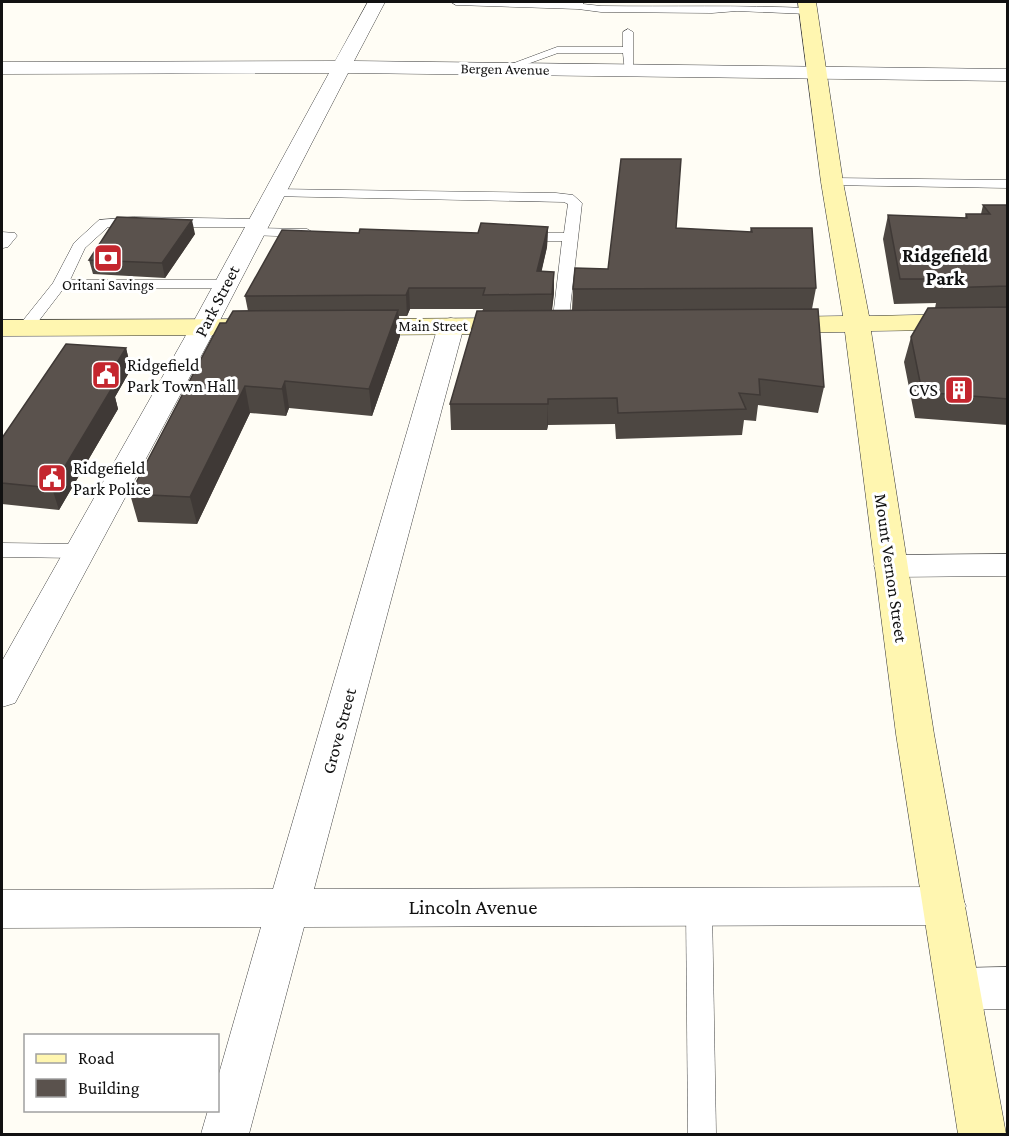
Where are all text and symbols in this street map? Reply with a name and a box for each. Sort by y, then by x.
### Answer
street label: Bergen Avenue [461,60,550,79]
bank icon: Oritani Savings [92,242,124,274]
district label: Ridgefield Park [902,244,988,289]
street label: Park Street [190,261,244,340]
place label: Oritani Savings [62,277,154,294]
street label: Main Street [398,318,469,334]
place label: Ridgefield Park Town Hall [127,355,237,396]
public building icon: Ridgefield Park Town Hall [90,359,122,391]
building icon: CVS [943,374,975,406]
place label: CVS [909,380,938,400]
place label: Ridgefield Park Police [73,458,151,499]
public building icon: Ridgefield Park Police [36,462,68,494]
street label: Mount Vernon Street [871,492,911,645]
street label: Grove Street [318,685,360,776]
street label: Lincoln Avenue [409,895,537,919]
legend [24,1034,219,1112]
text: Road [78,1048,115,1068]
text: Building [78,1078,140,1098]

